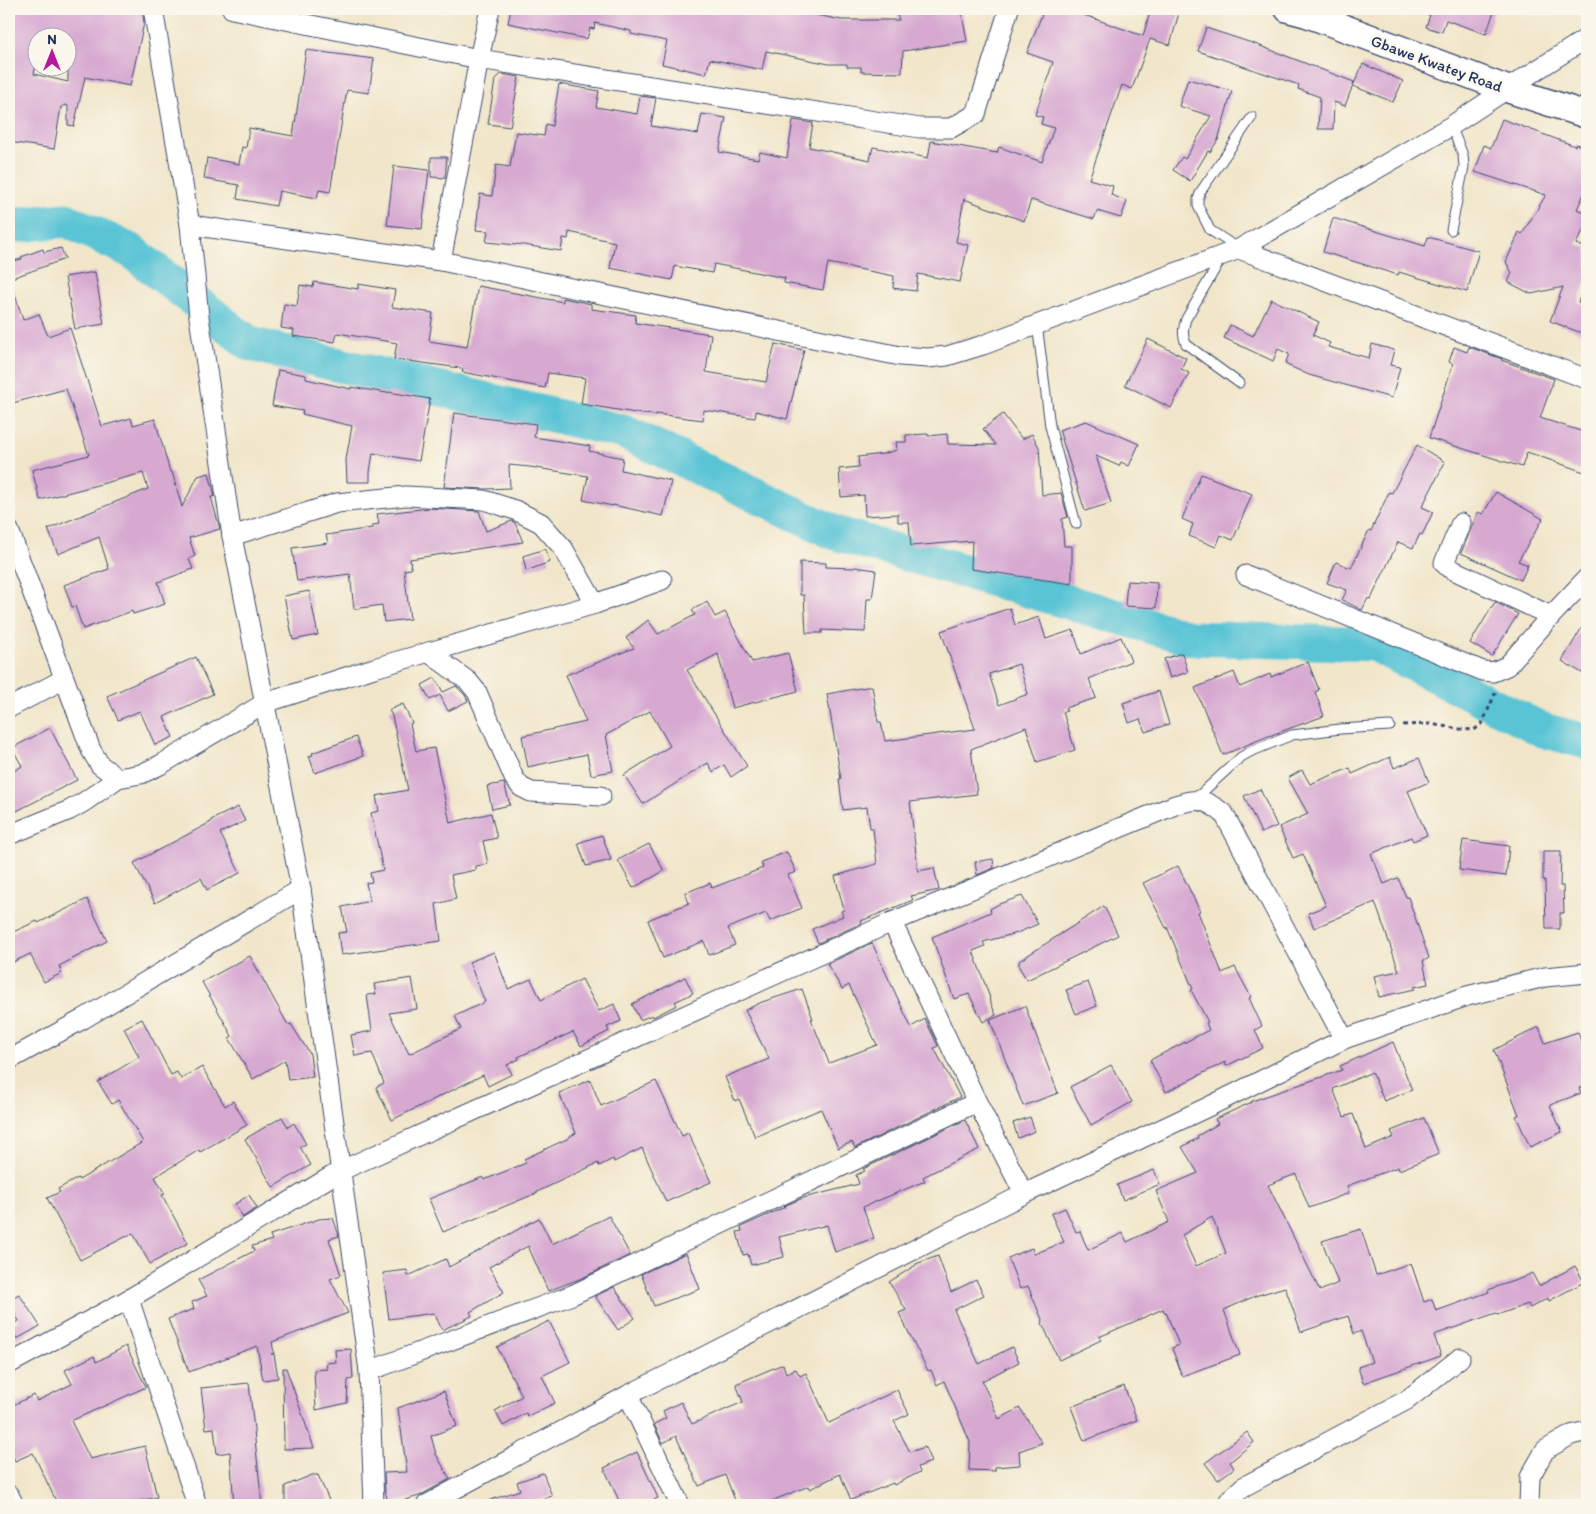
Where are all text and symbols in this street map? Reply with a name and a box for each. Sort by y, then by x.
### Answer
north arrow [28,28,78,78]
text: N [47,31,57,48]
street label: Gbawe Kwatey Road [1368,31,1505,96]

